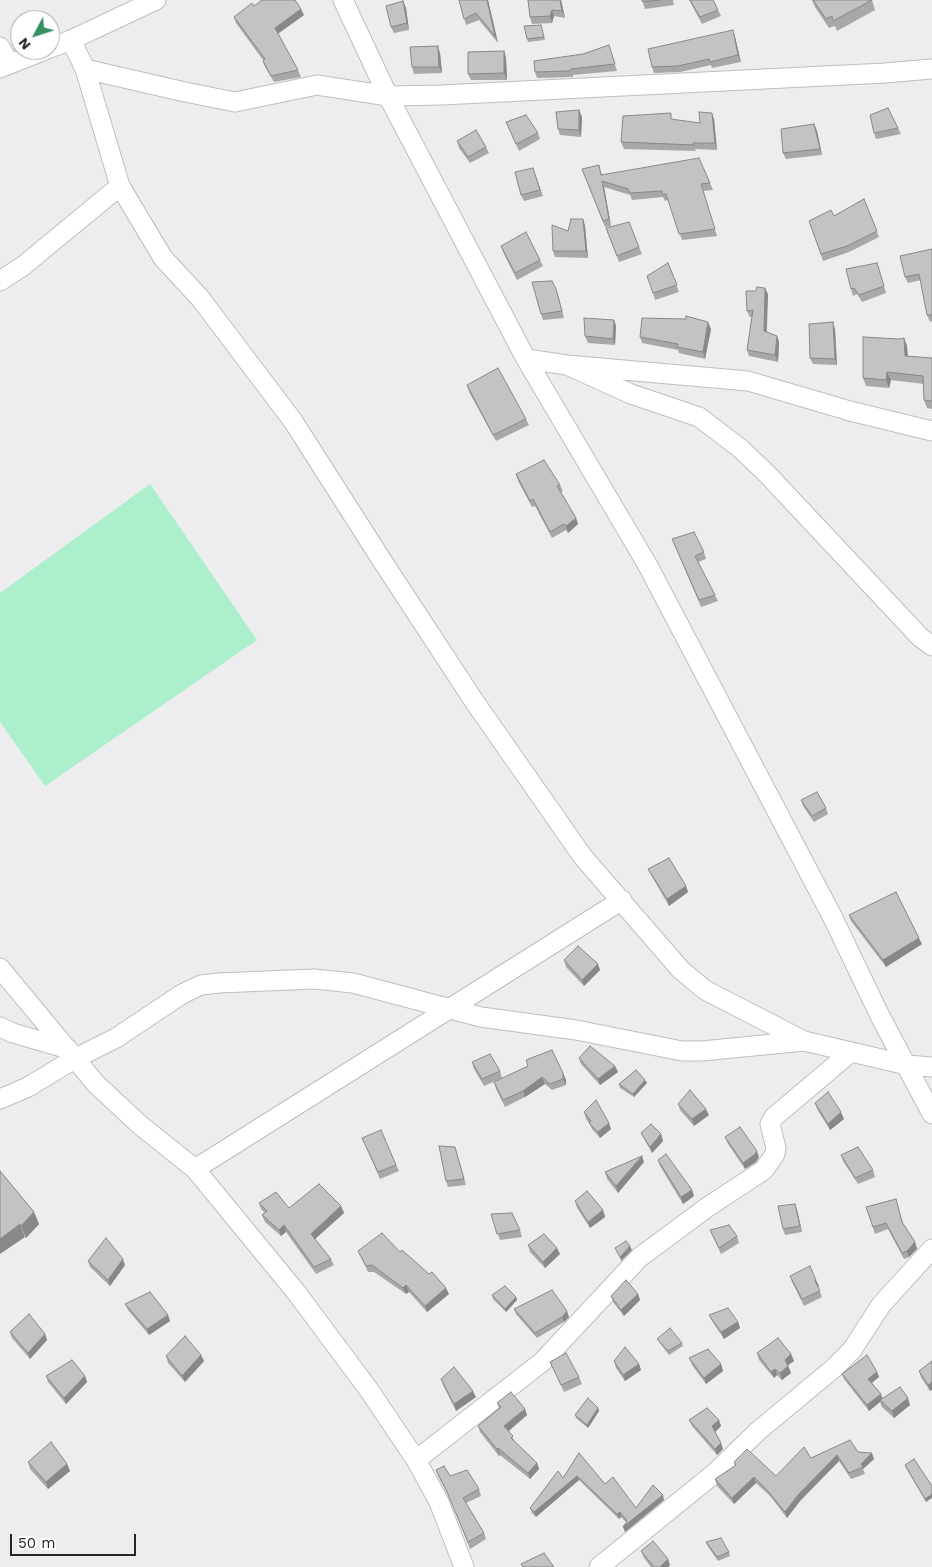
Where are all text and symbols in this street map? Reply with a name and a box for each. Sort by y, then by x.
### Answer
north arrow [10,10,60,60]
text: N [15,35,34,53]
scale bar [12,1524,139,1556]
text: 50 m [18,1534,55,1552]

